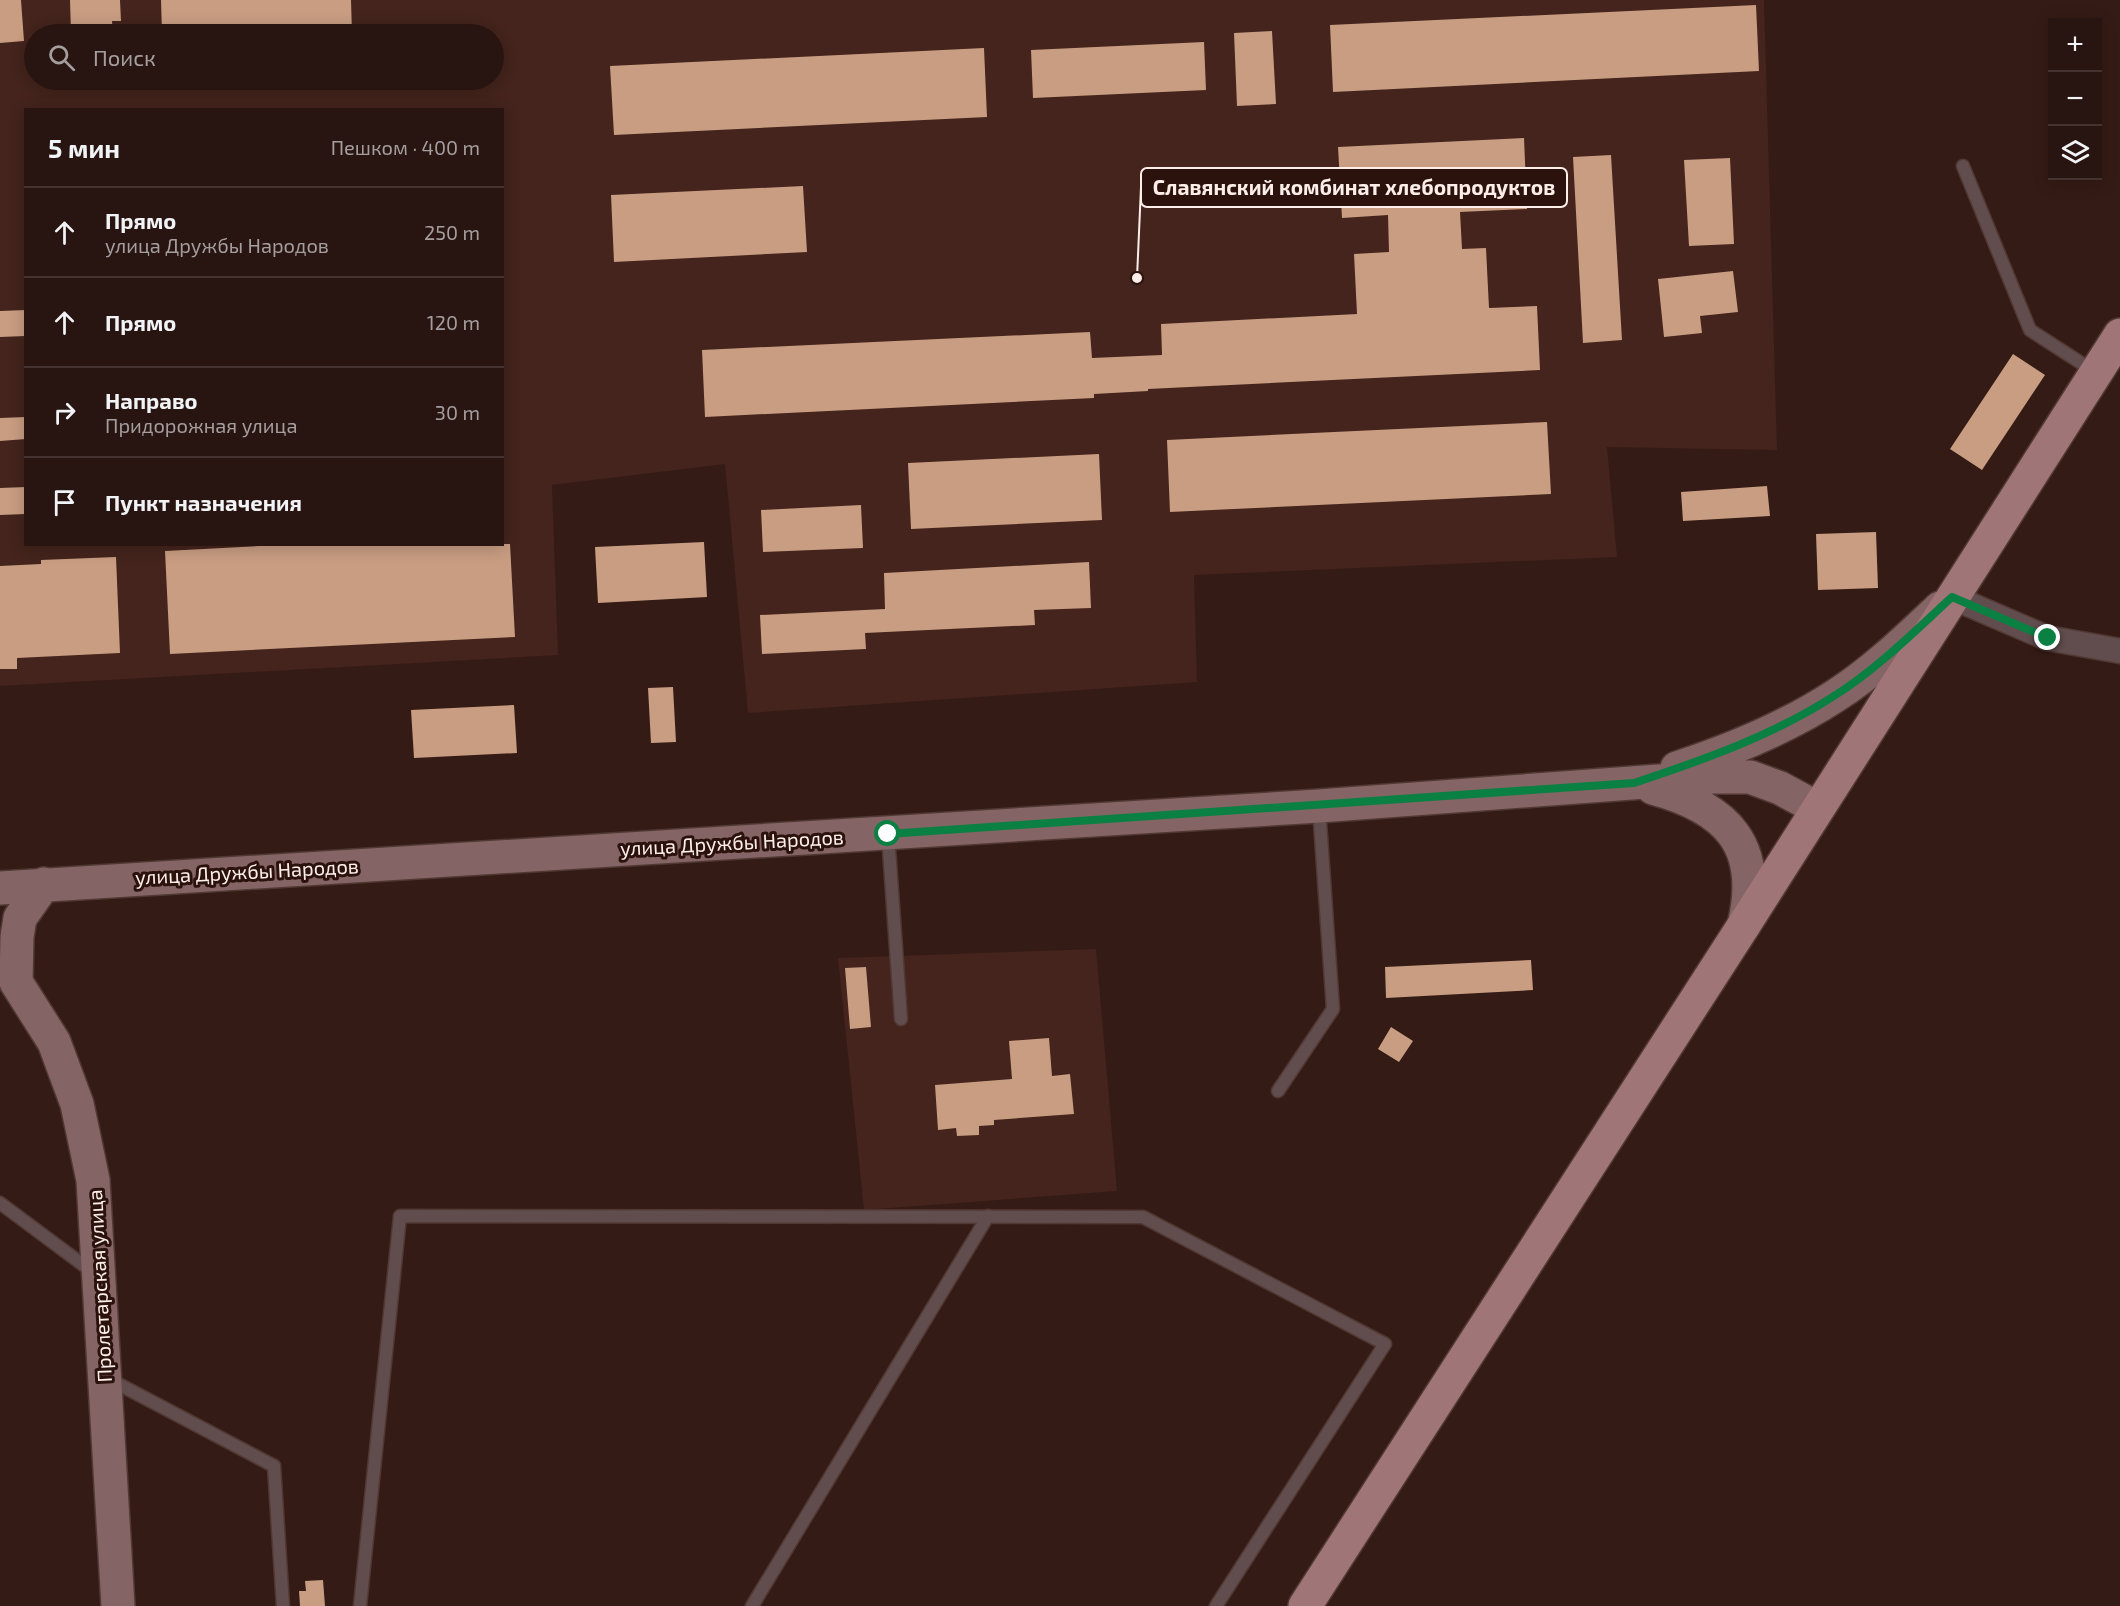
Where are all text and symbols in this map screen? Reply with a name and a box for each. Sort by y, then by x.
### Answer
map controls [2048,18,2102,180]
button: + [2048,18,2102,72]
search box [24,24,504,90]
icon: search [45,41,78,74]
text: Поиск [93,44,156,70]
button: − [2048,72,2102,126]
button: layers [2048,126,2102,180]
text: 5 мин [48,132,120,163]
text: Пешком · 400 m [331,135,480,159]
callout: Славянский комбинат хлебопродуктов [1141,168,1567,207]
text: Славянский комбинат хлебопродуктов [1153,174,1555,199]
text: Прямо [105,207,176,233]
icon: ahead [48,216,81,249]
text: 250 m [424,220,480,244]
text: улица Дружбы Народов [105,233,329,257]
icon: ahead [48,306,81,339]
text: Прямо [105,309,176,335]
text: 120 m [427,310,480,334]
text: Направо [105,387,198,413]
icon: right [48,396,81,429]
text: 30 m [435,400,480,424]
text: Придорожная улица [105,413,298,437]
icon: arrive [48,486,81,519]
text: Пункт назначения [105,489,302,515]
route end [2034,624,2060,650]
route start [874,820,900,846]
street label: улица Дружбы Народов [620,824,844,861]
street label: улица Дружбы Народов [135,853,359,890]
street label: Пролетарская улица [82,1189,117,1383]

